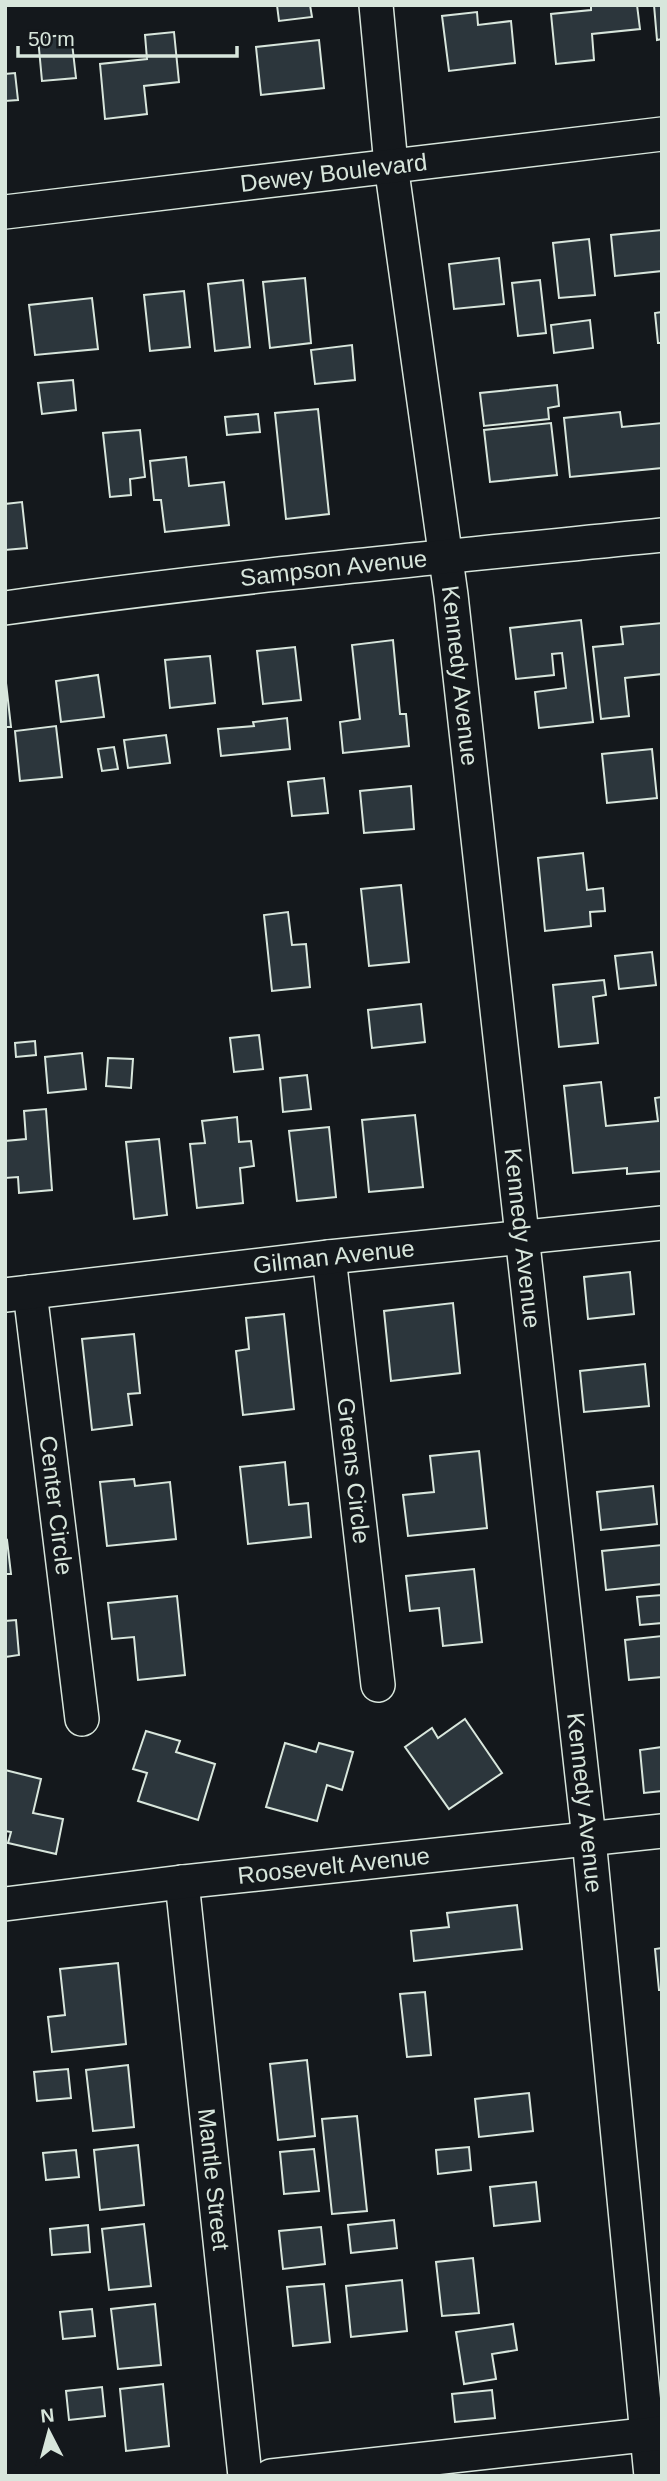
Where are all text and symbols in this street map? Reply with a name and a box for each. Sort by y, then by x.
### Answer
scale bar [18,14,236,58]
text: 50 m [28,27,75,50]
street label: Dewey Boulevard [239,148,429,197]
street label: Sampson Avenue [239,544,428,591]
street label: Kennedy Avenue [437,584,484,767]
street label: Kennedy Avenue [499,1147,546,1330]
street label: Gilman Avenue [251,1234,416,1279]
street label: Greens Circle [332,1396,376,1545]
street label: Center Circle [35,1434,78,1577]
street label: Kennedy Avenue [562,1711,608,1894]
street label: Roosevelt Avenue [236,1842,431,1889]
street label: Mantle Street [193,2107,235,2252]
north arrow [14,2397,84,2467]
text: N [39,2404,55,2427]

